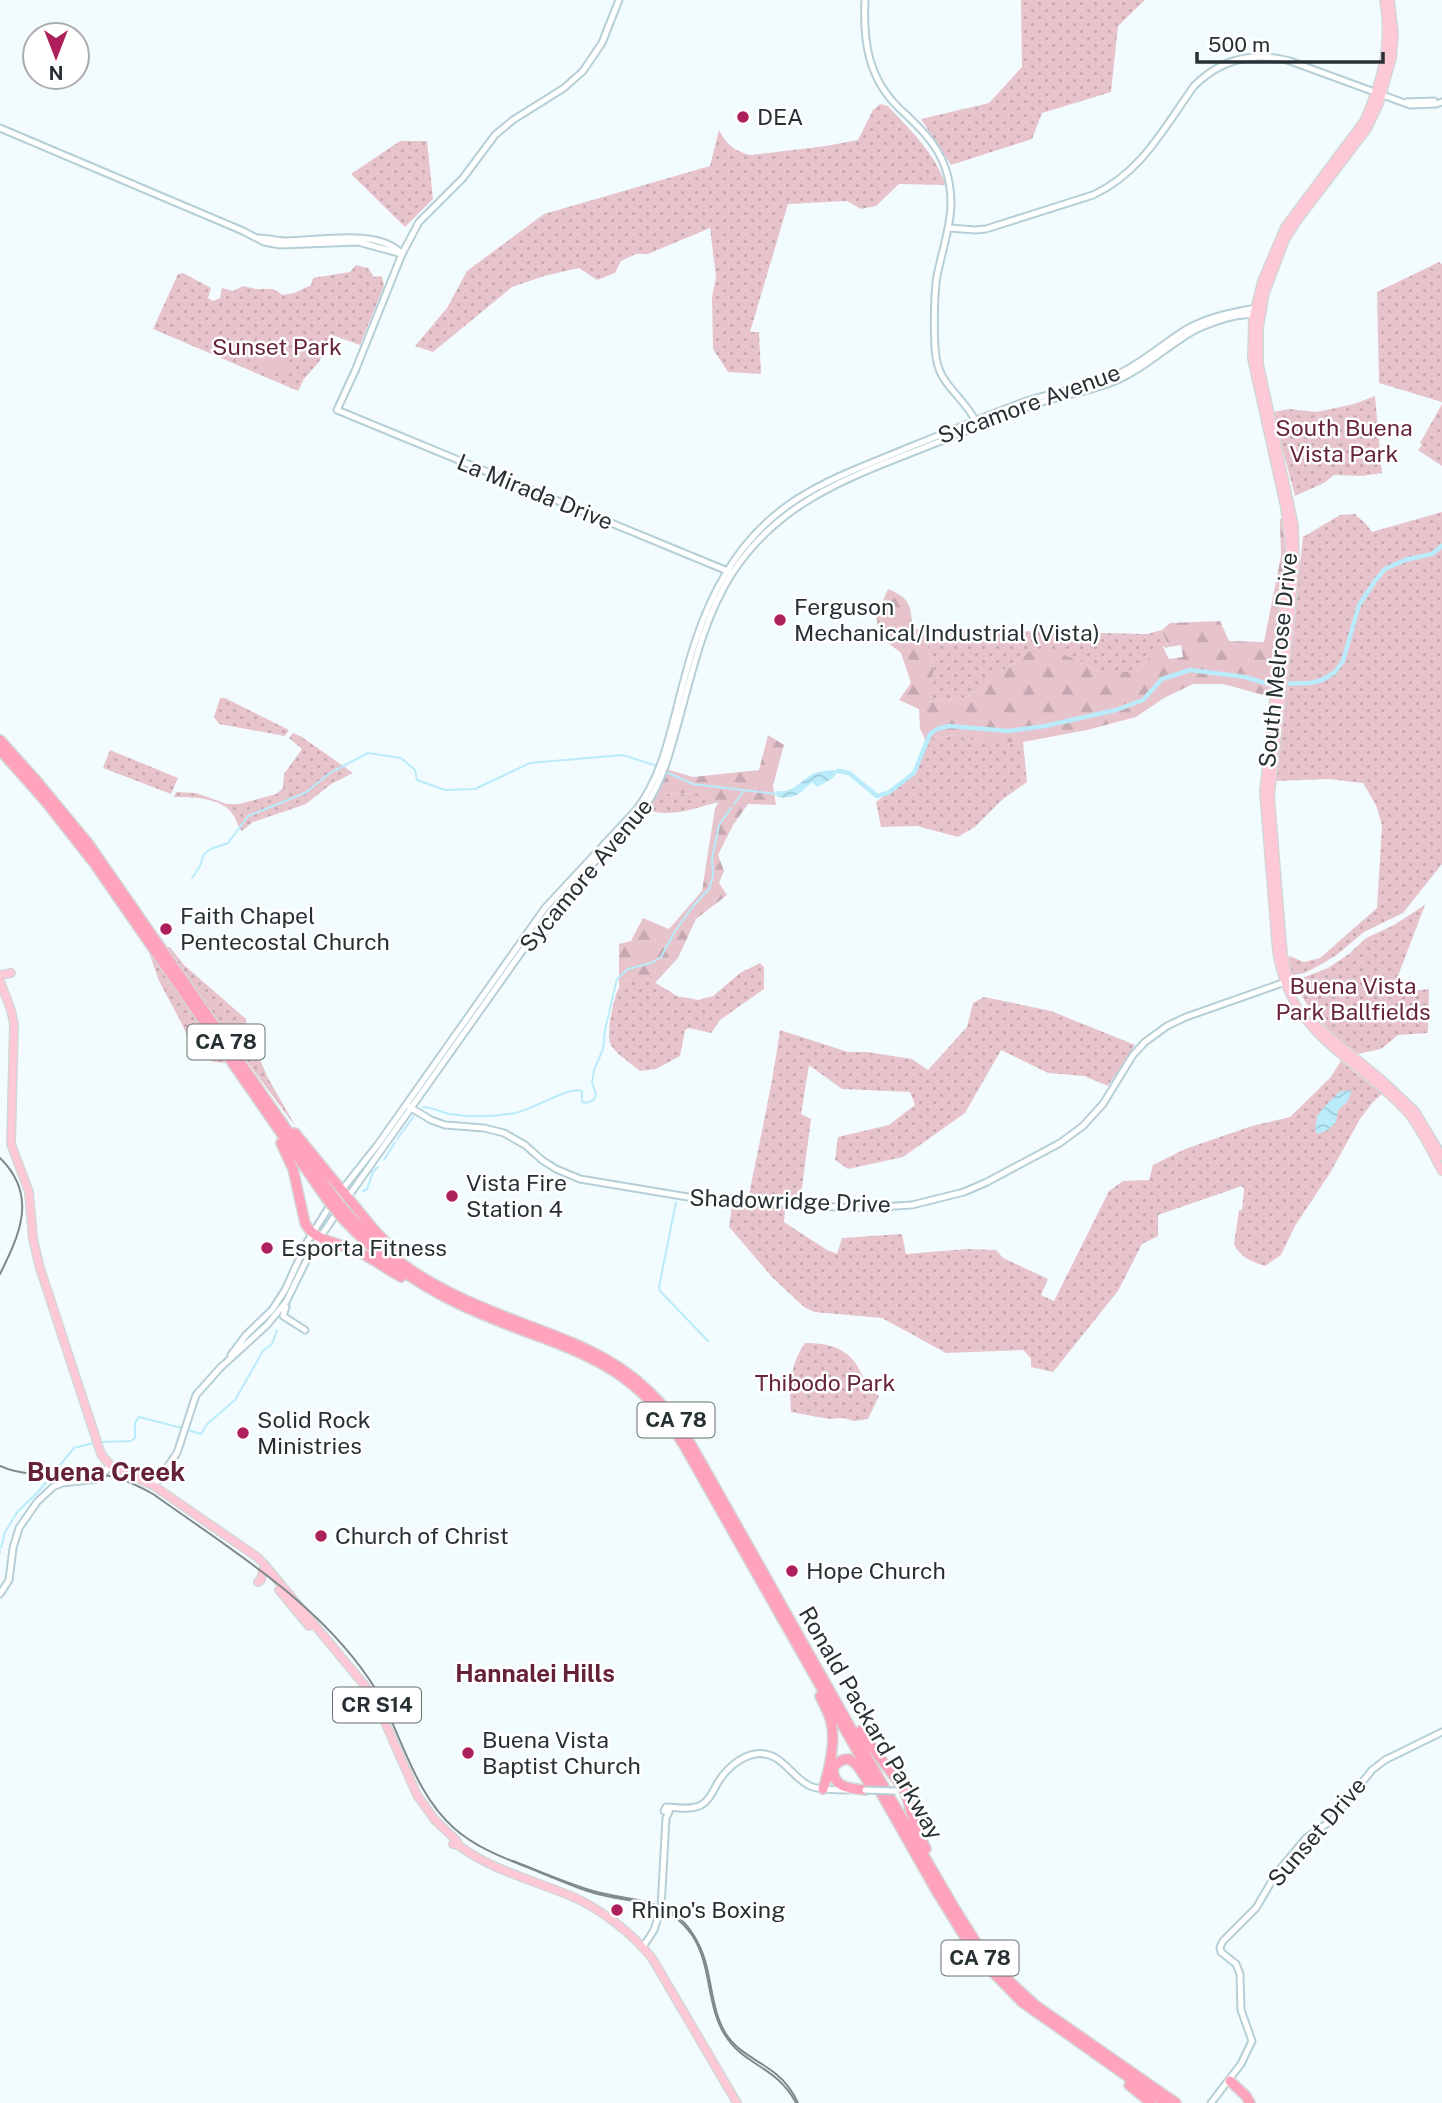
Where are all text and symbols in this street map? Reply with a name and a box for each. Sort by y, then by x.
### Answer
north arrow [21,21,91,91]
scale bar [1197,21,1382,65]
text: 500 m [1208,32,1270,57]
text: N [49,62,63,84]
place label: DEA [757,103,803,130]
marker: DEA [735,109,751,125]
park label: Sunset Park [212,333,342,360]
street label: Sycamore Avenue [934,358,1124,449]
park label: South Buena Vista Park [1275,414,1413,467]
street label: La Mirada Drive [453,448,617,535]
street label: South Melrose Drive [1253,551,1302,769]
place label: Ferguson Mechanical/Industrial (Vista) [794,593,1100,646]
marker: Ferguson Mechanical/Industrial (Vista) [772,612,788,628]
street label: Sycamore Avenue [514,793,658,957]
place label: Faith Chapel Pentecostal Church [180,902,390,955]
marker: Faith Chapel Pentecostal Church [158,921,174,937]
park label: Buena Vista Park Ballfields [1275,972,1431,1025]
road number: CA 78 [188,1024,264,1060]
place label: Vista Fire Station 4 [466,1169,567,1222]
street label: Shadowridge Drive [689,1183,891,1218]
marker: Vista Fire Station 4 [444,1188,460,1204]
place label: Esporta Fitness [281,1234,447,1261]
marker: Esporta Fitness [259,1240,275,1256]
park label: Thibodo Park [755,1369,895,1396]
road number: CA 78 [638,1402,714,1438]
place label: Solid Rock Ministries [257,1406,371,1459]
marker: Solid Rock Ministries [235,1425,251,1441]
district label: Buena Creek [27,1456,185,1487]
place label: Church of Christ [335,1522,509,1549]
marker: Church of Christ [313,1528,329,1544]
place label: Hope Church [806,1557,946,1584]
marker: Hope Church [784,1563,800,1579]
street label: Ronald Packard Parkway [794,1602,949,1844]
district label: Hannalei Hills [455,1659,615,1687]
road number: CR S14 [333,1688,421,1722]
place label: Buena Vista Baptist Church [482,1726,641,1779]
marker: Buena Vista Baptist Church [460,1745,476,1761]
street label: Sunset Drive [1262,1772,1371,1892]
place label: Rhino's Boxing [631,1896,785,1923]
marker: Rhino's Boxing [609,1902,625,1918]
road number: CA 78 [942,1940,1018,1976]

